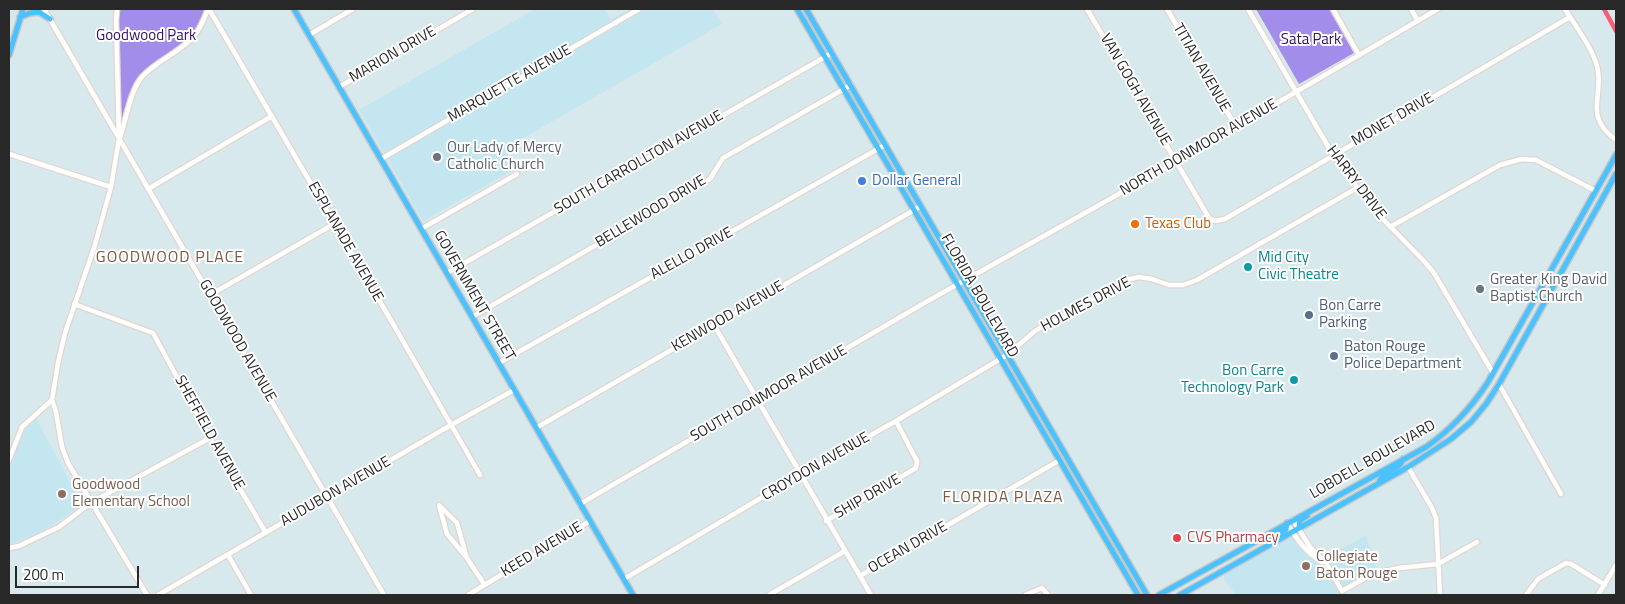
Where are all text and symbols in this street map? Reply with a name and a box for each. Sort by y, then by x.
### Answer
street label: TITIAN AVENUE [1168,21,1234,115]
street label: MARION DRIVE [346,23,440,87]
park label: Goodwood Park [96,27,196,45]
street label: VAN GOGH AVENUE [1096,31,1174,149]
park label: Sata Park [1281,31,1341,49]
street label: MARQUETTE AVENUE [445,41,575,127]
street label: MONET DRIVE [1349,89,1437,151]
street label: NORTH DONMOOR AVENUE [1117,96,1281,200]
street label: SOUTH CARROLLTON AVENUE [551,107,727,219]
place label: Our Lady of Mercy Catholic Church [447,139,562,174]
street label: HARRY DRIVE [1322,142,1390,224]
marker: Our Lady of Mercy Catholic Church [431,151,443,163]
street label: BELLEWOOD DRIVE [592,172,710,252]
place label: Dollar General [872,172,961,190]
marker: Dollar General [856,175,868,187]
street label: ESPLANADE AVENUE [303,179,387,305]
place label: Texas Club [1145,215,1211,233]
marker: Texas Club [1129,218,1141,230]
street label: ALELLO DRIVE [648,224,736,284]
street label: GOVERNMENT STREET [429,228,519,364]
street label: FLORIDA BOULEVARD [936,231,1022,361]
district label: GOODWOOD PLACE [94,248,246,268]
place label: Mid City Civic Theatre [1258,249,1339,284]
marker: Mid City Civic Theatre [1242,261,1254,273]
place label: Greater King David Baptist Church [1490,271,1607,306]
street label: HOLMES DRIVE [1038,274,1134,336]
street label: GOODWOOD AVENUE [195,277,279,405]
street label: KENWOOD AVENUE [669,278,787,356]
marker: Greater King David Baptist Church [1474,283,1486,295]
place label: Bon Carre Parking [1319,297,1381,332]
marker: Bon Carre Parking [1303,309,1315,321]
place label: Baton Rouge Police Department [1344,338,1461,373]
street label: SOUTH DONMOOR AVENUE [688,342,850,446]
marker: Baton Rouge Police Department [1328,350,1340,362]
place label: Bon Carre Technology Park [1181,362,1284,397]
street label: SHEFFIELD AVENUE [170,373,248,493]
marker: Bon Carre Technology Park [1288,374,1300,386]
street label: LOBDELL BOULEVARD [1307,417,1439,503]
street label: CROYDON AVENUE [759,429,873,505]
street label: AUDUBON AVENUE [278,453,394,531]
street label: SHIP DRIVE [832,471,904,523]
place label: Goodwood Elementary School [72,476,190,511]
marker: Goodwood Elementary School [56,488,68,500]
district label: FLORIDA PLAZA [941,488,1065,508]
street label: OCEAN DRIVE [865,518,951,578]
street label: KEED AVENUE [498,519,586,581]
place label: CVS Pharmacy [1187,529,1279,547]
marker: CVS Pharmacy [1171,532,1183,544]
place label: Collegiate Baton Rouge [1316,548,1398,583]
scale bar [18,556,141,588]
marker: Collegiate Baton Rouge [1300,560,1312,572]
text: 200 m [23,563,64,586]

